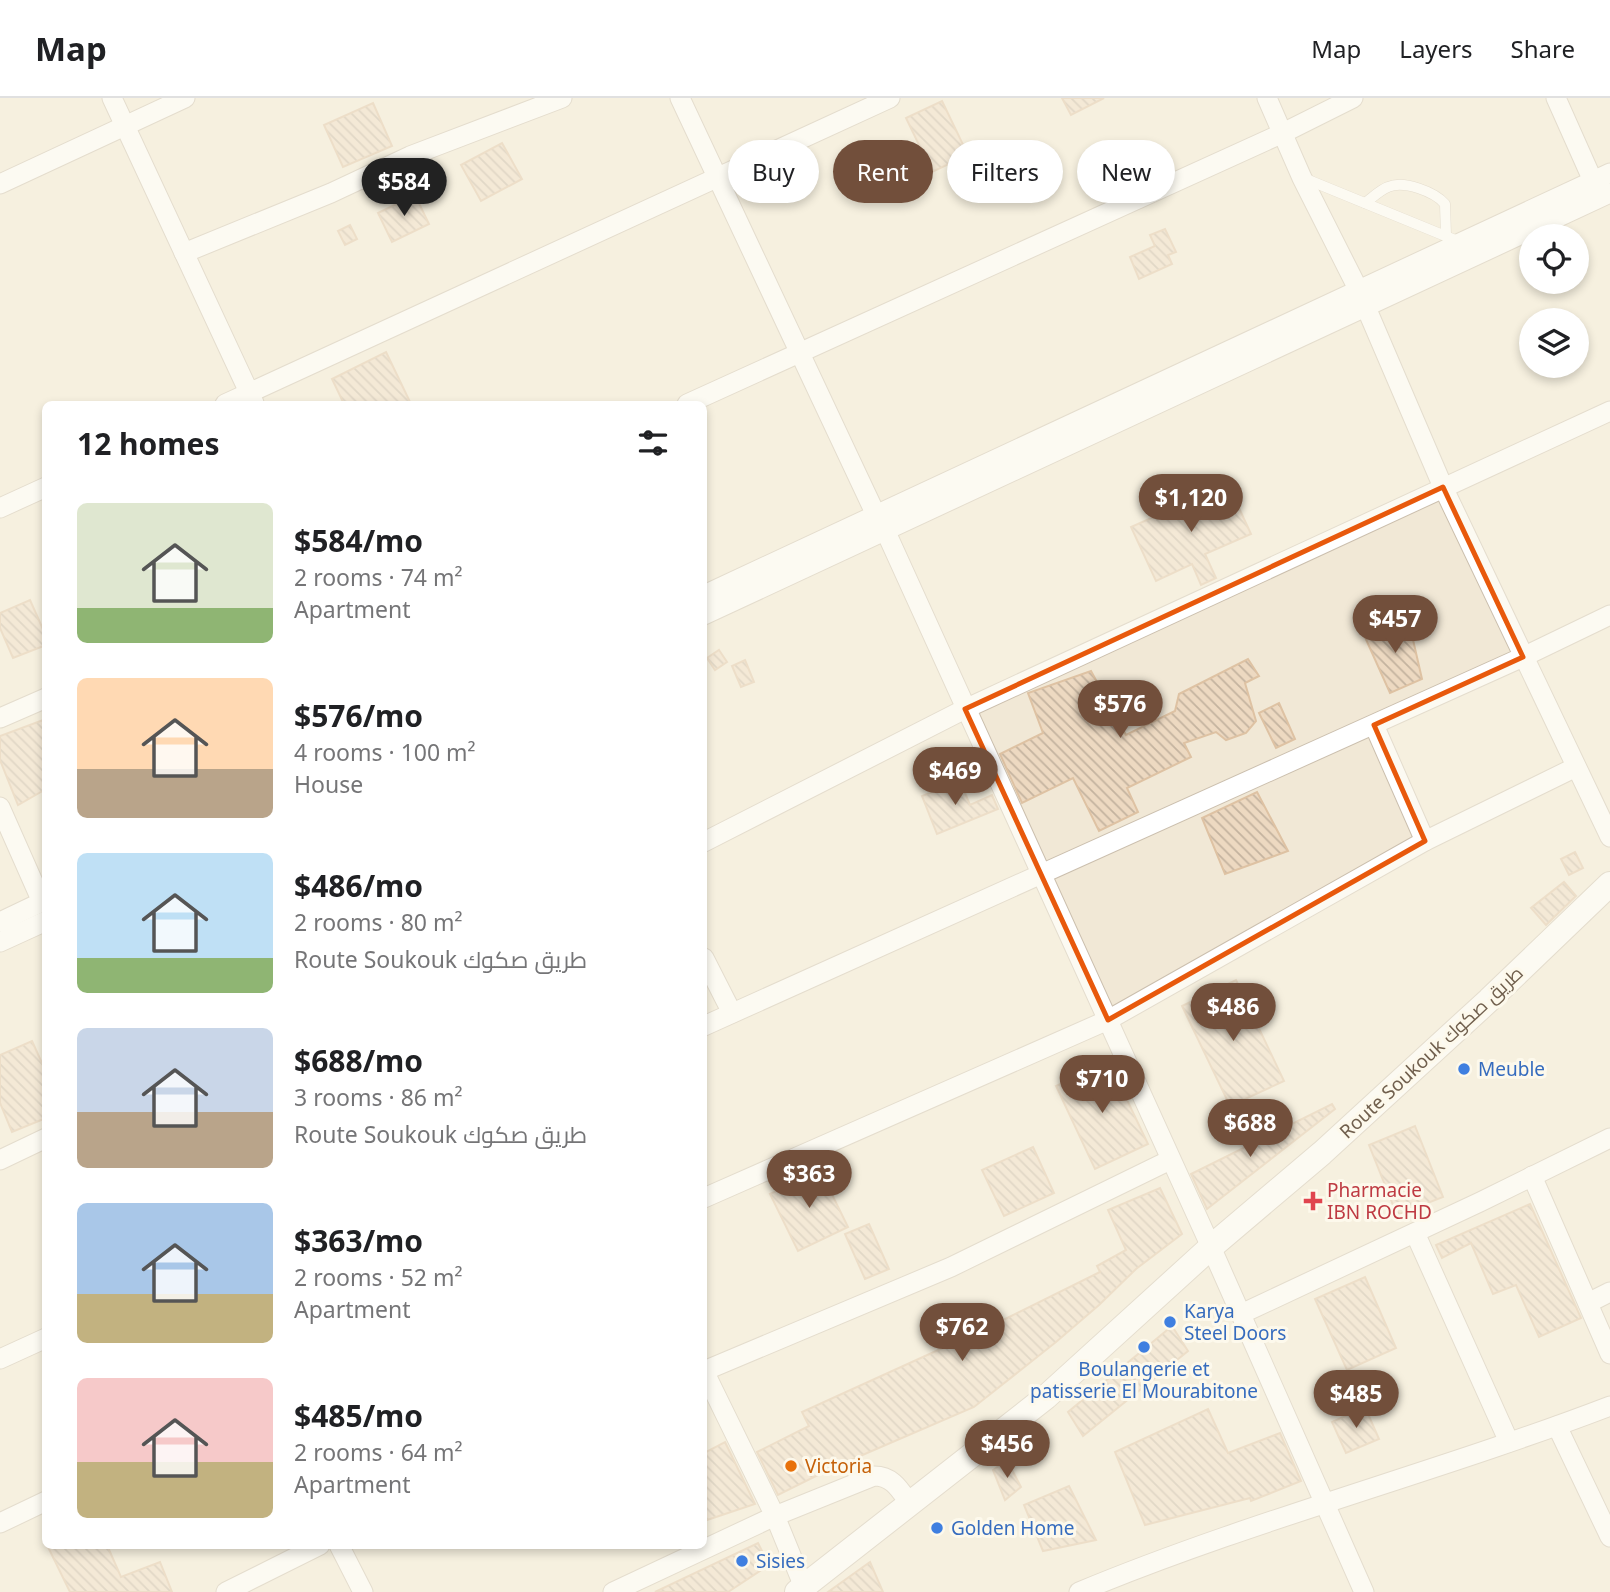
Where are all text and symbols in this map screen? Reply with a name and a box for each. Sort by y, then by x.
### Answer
text: Map [35,26,107,71]
text: Map [1311,32,1361,65]
text: Layers [1399,32,1473,65]
text: Share [1511,32,1575,65]
chip: Buy [728,140,819,203]
chip: Rent [833,140,933,203]
chip: Filters [947,140,1063,203]
chip: New [1077,140,1175,203]
pin: $584 [363,158,445,218]
text: $584 [378,165,430,197]
map controls [1519,224,1589,378]
button: locate [1519,224,1589,294]
button: layers [1519,308,1589,378]
text: 12 homes [77,423,220,464]
icon: filters [634,424,672,462]
pin: $1,120 [1134,474,1248,534]
text: $1,120 [1155,481,1227,513]
text: $584/mo [294,520,423,561]
icon: home [133,531,217,615]
text: 2 rooms · 74 m² [294,561,463,593]
text: Apartment [294,593,411,625]
pin: $457 [1354,596,1436,655]
text: $457 [1369,602,1421,634]
pin: $576 [1079,680,1161,740]
text: $576 [1094,687,1146,719]
text: $576/mo [294,695,423,736]
icon: home [133,706,217,790]
text: 4 rooms · 100 m² [294,736,476,768]
pin: $469 [914,748,996,807]
text: $469 [929,754,981,786]
text: House [294,768,363,800]
text: $486/mo [294,865,423,906]
icon: home [133,881,217,965]
text: 2 rooms · 80 m² [294,906,463,938]
text: Route Soukouk طريق صكوك [294,943,587,975]
street label: Route Soukouk طريق صكوك [1334,960,1528,1144]
pin: $486 [1192,984,1274,1043]
text: $486 [1207,990,1259,1022]
text: $688/mo [294,1040,423,1081]
icon: home [133,1056,217,1140]
pin: $710 [1061,1056,1143,1115]
place label: Meuble [1478,1056,1545,1082]
marker: Meuble [1456,1061,1472,1077]
text: $710 [1076,1062,1128,1094]
text: 3 rooms · 86 m² [294,1081,463,1113]
pin: $688 [1209,1100,1291,1159]
text: $688 [1224,1106,1276,1138]
text: Route Soukouk طريق صكوك [294,1118,587,1150]
pin: $363 [768,1150,850,1210]
text: $363 [783,1157,835,1189]
place label: Pharmacie IBN ROCHD [1327,1177,1432,1225]
marker: Pharmacie IBN ROCHD [1305,1193,1321,1209]
text: $363/mo [294,1220,423,1261]
icon: home [133,1231,217,1315]
text: 2 rooms · 52 m² [294,1261,463,1293]
text: Apartment [294,1293,411,1325]
place label: Karya Steel Doors [1184,1298,1286,1346]
pin: $762 [921,1304,1003,1363]
text: $762 [936,1310,988,1342]
marker: Karya Steel Doors [1162,1314,1178,1330]
marker: Boulangerie et patisserie El Mourabitone [1136,1339,1152,1355]
place label: Boulangerie et patisserie El Mourabitone [1030,1356,1258,1404]
pin: $485 [1315,1370,1397,1430]
text: $485 [1330,1377,1382,1409]
text: $485/mo [294,1395,423,1436]
icon: home [133,1406,217,1490]
pin: $456 [966,1420,1048,1480]
text: $456 [981,1427,1033,1459]
text: 2 rooms · 64 m² [294,1436,463,1468]
place label: Victoria [805,1453,872,1479]
marker: Victoria [783,1458,799,1474]
text: Apartment [294,1468,411,1500]
place label: Golden Home [951,1515,1074,1541]
marker: Golden Home [929,1520,945,1536]
place label: Sisies [756,1548,805,1574]
marker: Sisies [734,1553,750,1569]

